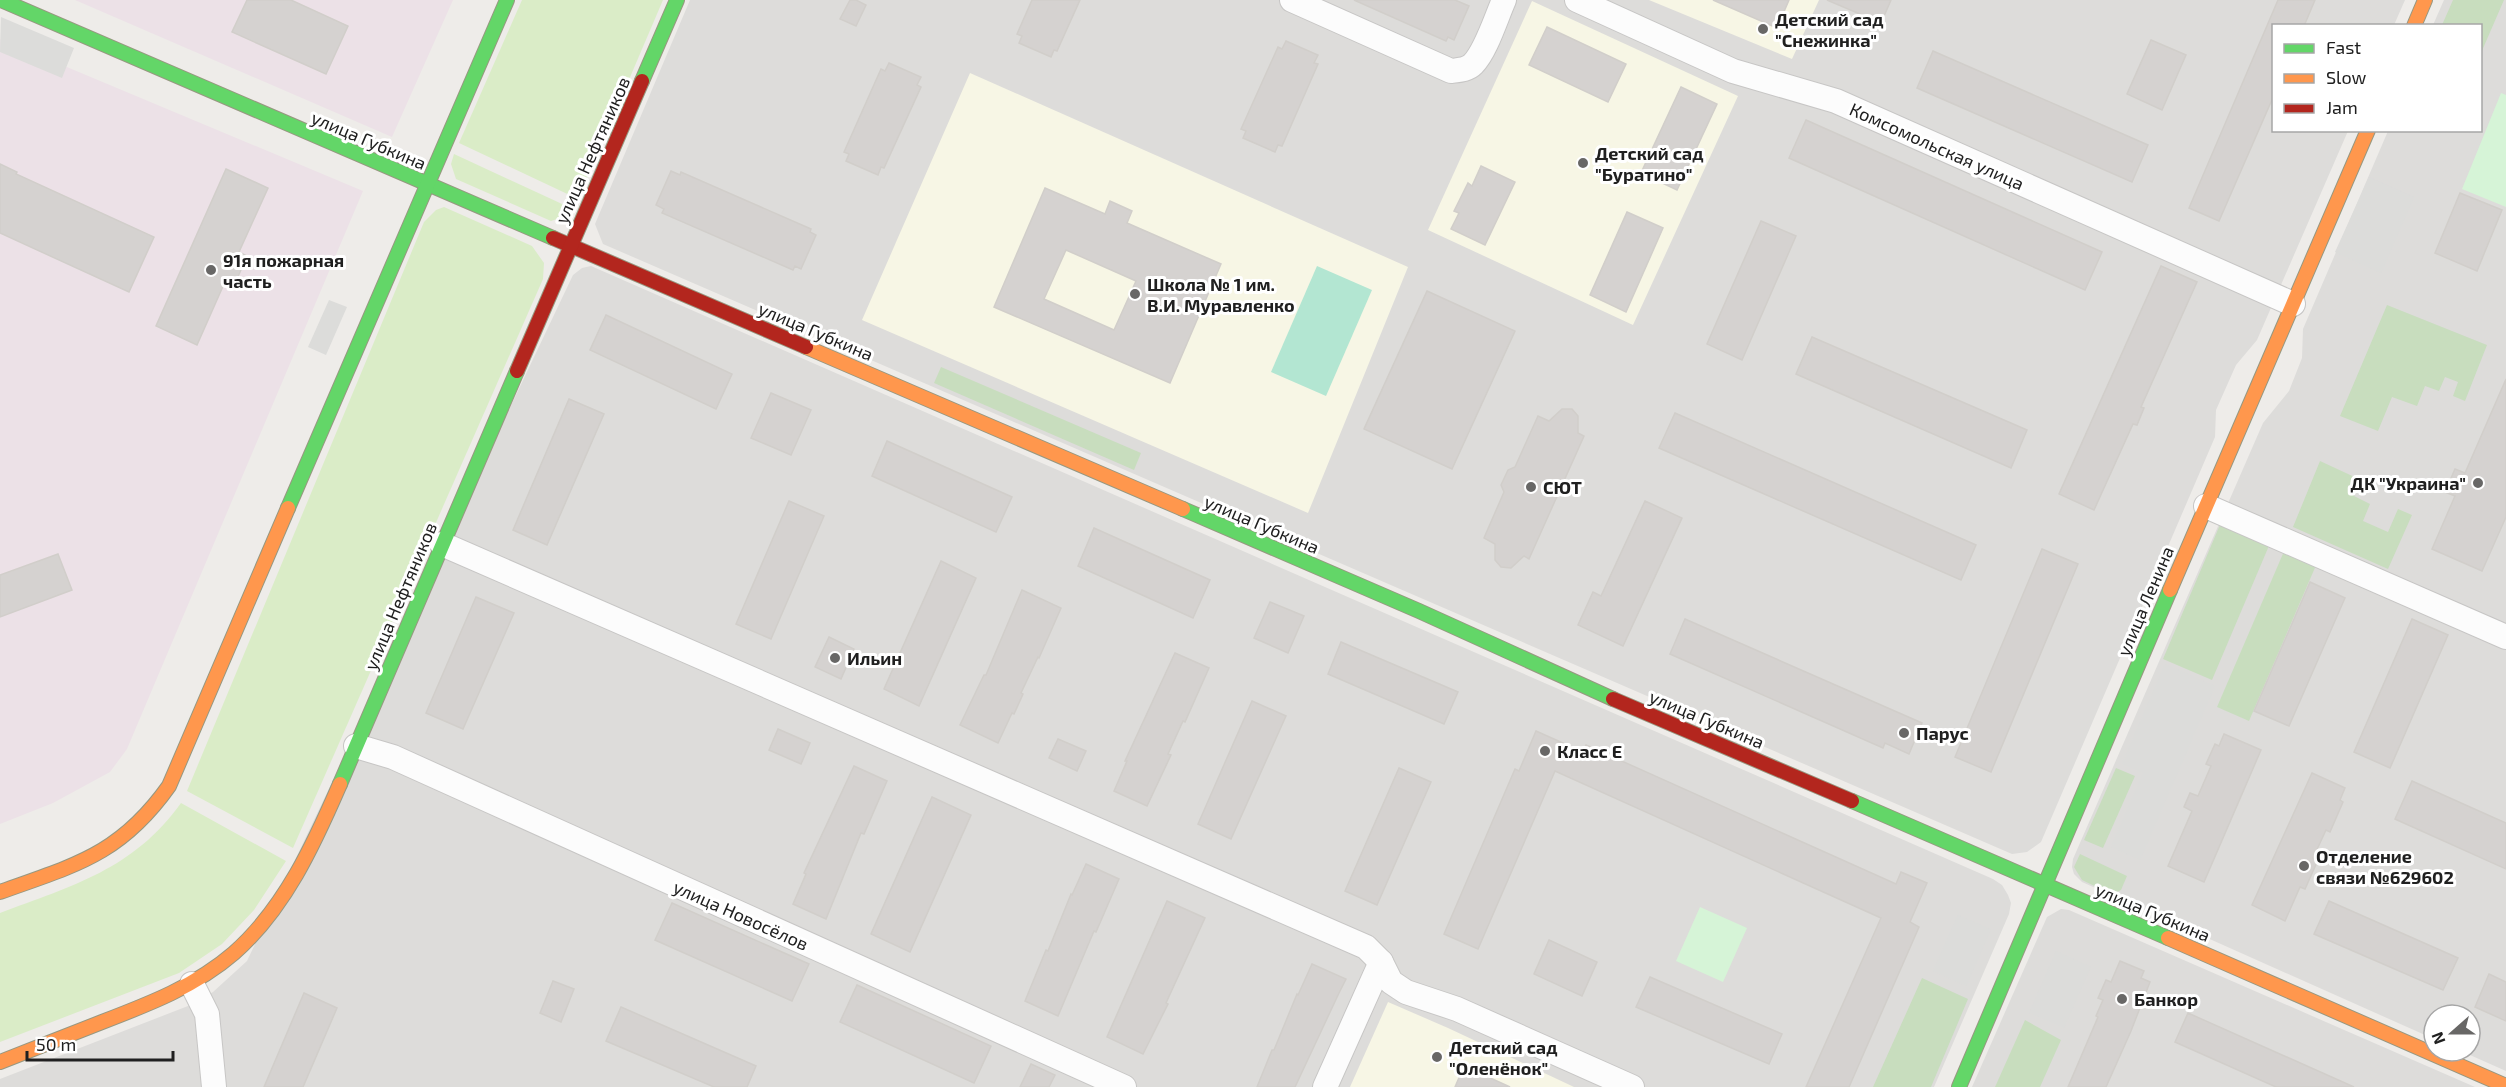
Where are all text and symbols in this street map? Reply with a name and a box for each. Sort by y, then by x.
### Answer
place label: Детский сад "Снежинка" [1775,8,1884,51]
marker: Детский сад "Снежинка" [1756,22,1770,36]
legend [2272,24,2482,132]
text: Fast [2326,36,2361,58]
text: Slow [2326,66,2367,88]
street label: улица Нефтяников [550,73,634,227]
text: Jam [2326,96,2358,118]
street label: Комсомольская улица [1846,98,2028,194]
street label: улица Губкина [308,106,430,174]
place label: Детский сад "Буратино" [1595,142,1704,185]
marker: Детский сад "Буратино" [1576,156,1590,170]
place label: 91я пожарная часть [223,249,344,292]
marker: 91я пожарная часть [204,263,218,277]
place label: Школа № 1 им. В.И. Муравленко [1147,273,1295,316]
marker: Школа № 1 им. В.И. Муравленко [1128,287,1142,301]
street label: улица Губкина [755,297,877,365]
place label: ДК "Украина" [2351,472,2466,494]
place label: СЮТ [1543,476,1582,498]
marker: ДК "Украина" [2471,476,2485,490]
marker: СЮТ [1524,480,1538,494]
street label: улица Губкина [1201,490,1323,558]
street label: улица Нефтяников [359,519,441,673]
street label: улица Ленина [2112,543,2178,659]
place label: Ильин [847,647,902,669]
marker: Ильин [828,651,842,665]
street label: улица Губкина [1646,685,1768,753]
place label: Парус [1916,722,1969,744]
marker: Парус [1897,726,1911,740]
place label: Класс Е [1557,740,1622,762]
marker: Класс Е [1538,744,1552,758]
place label: Отделение связи №629602 [2316,845,2454,888]
marker: Отделение связи №629602 [2297,859,2311,873]
street label: улица Новосёлов [670,875,812,955]
street label: улица Губкина [2092,878,2214,946]
place label: Банкор [2134,988,2198,1010]
marker: Банкор [2115,992,2129,1006]
north arrow [2422,1003,2482,1063]
scale bar [27,1024,172,1062]
text: N [2427,1030,2448,1047]
text: 50 m [36,1033,76,1055]
place label: Детский сад "Оленёнок" [1449,1036,1558,1079]
marker: Детский сад "Оленёнок" [1430,1050,1444,1064]

